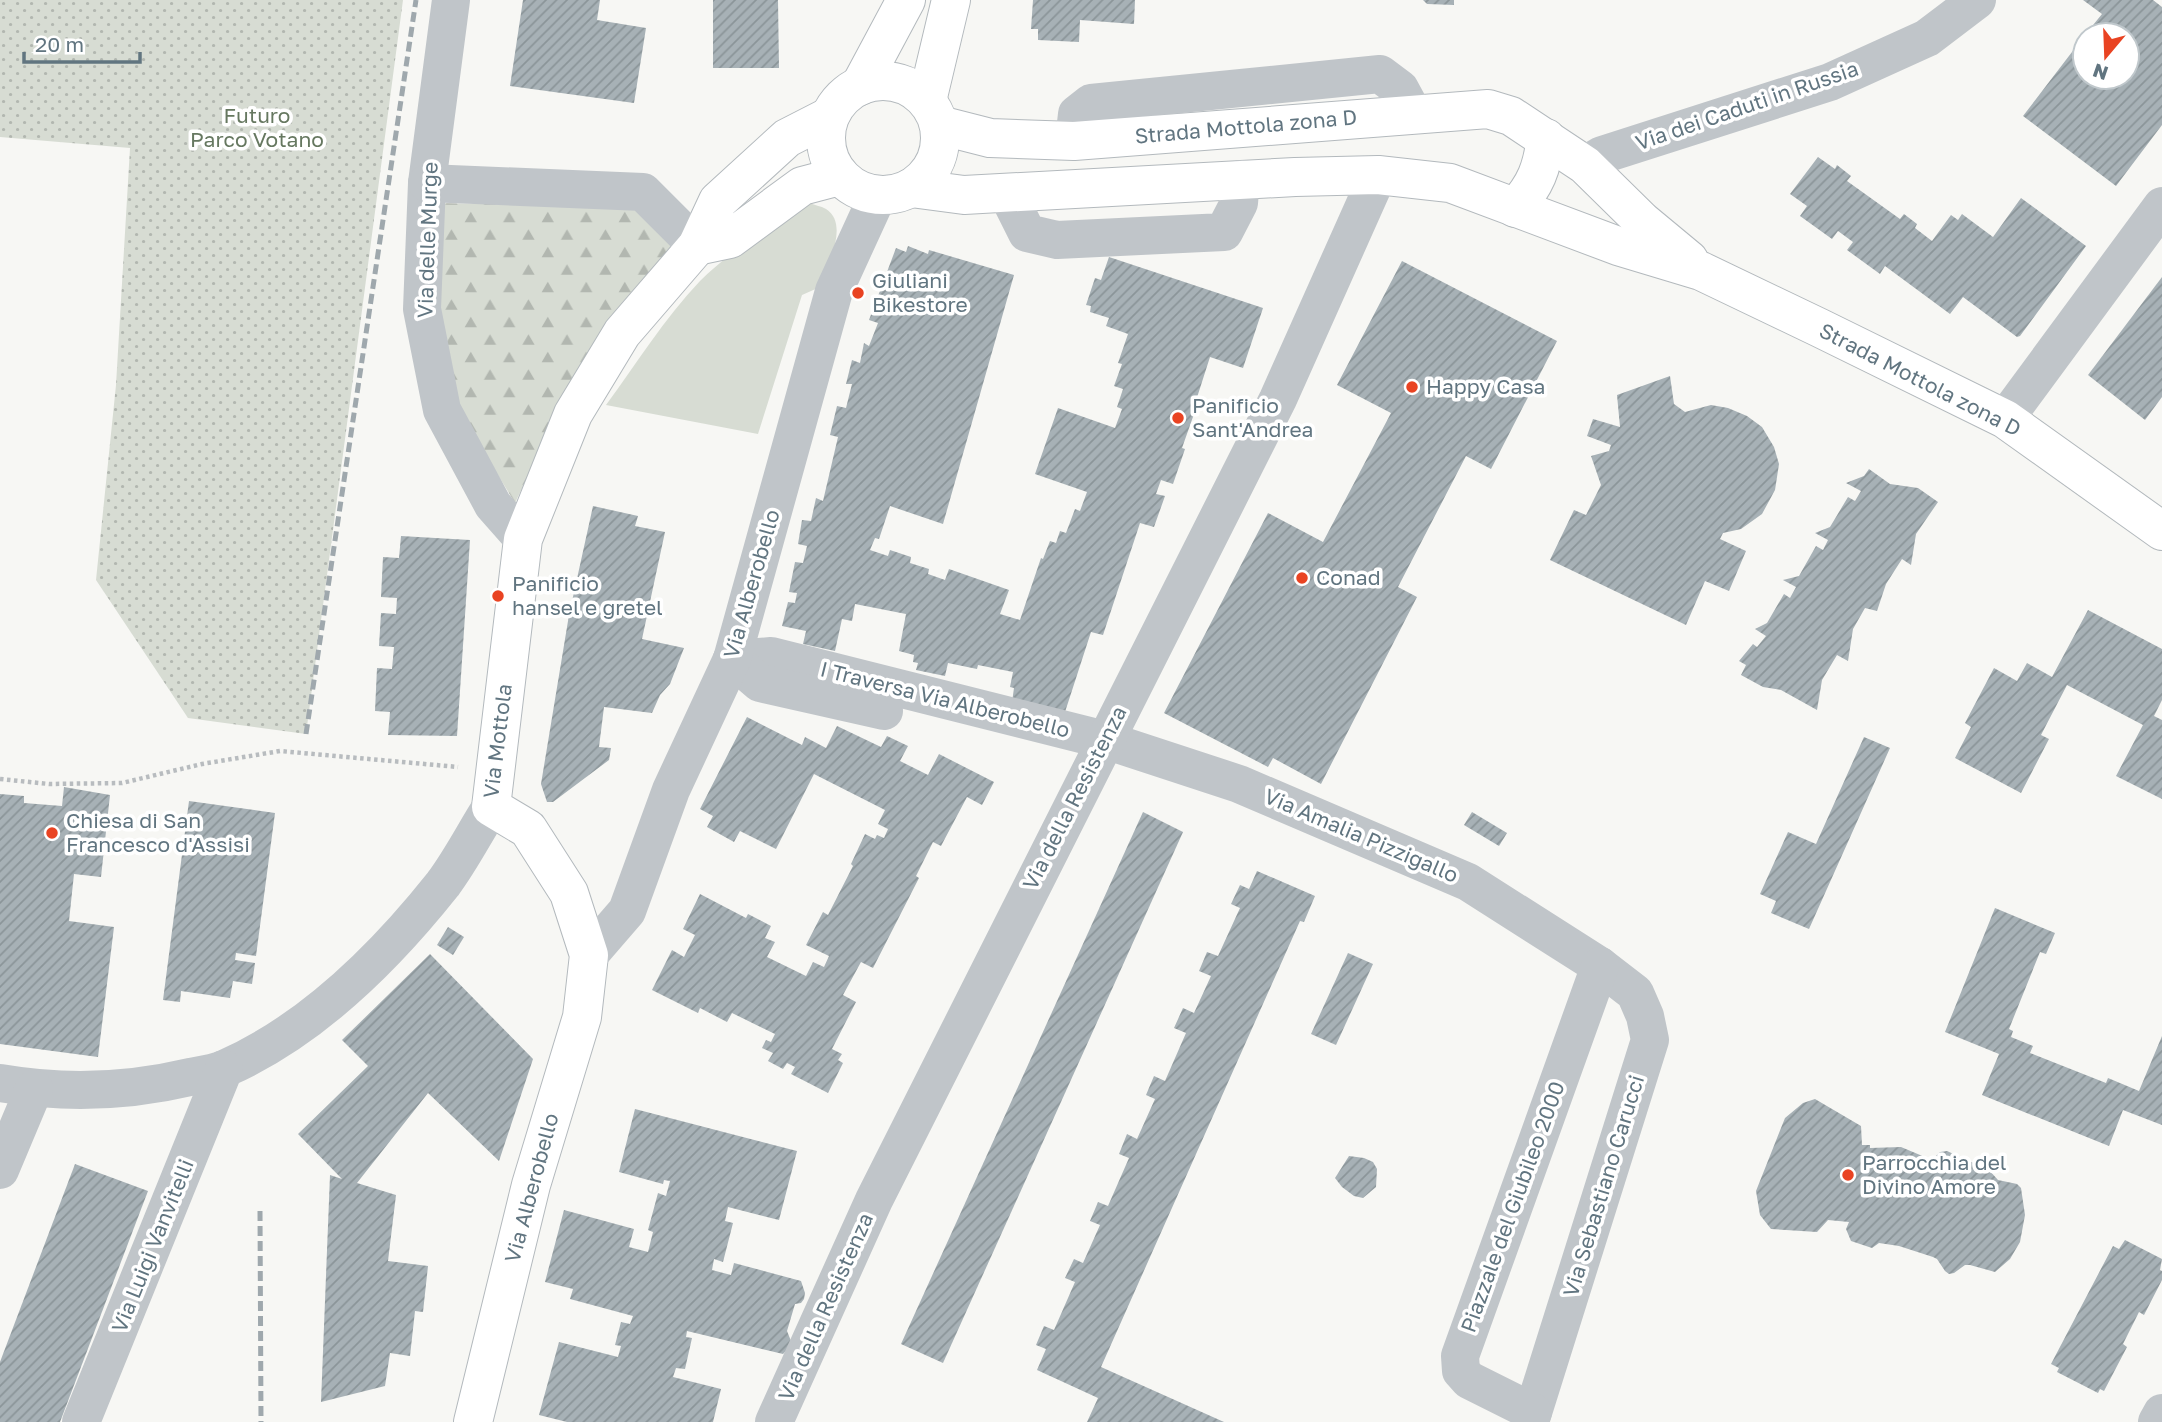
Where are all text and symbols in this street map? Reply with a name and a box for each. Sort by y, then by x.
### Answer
scale bar [24,21,140,65]
north arrow [2071,21,2141,91]
text: 20 m [35,31,84,57]
street label: Via dei Caduti in Russia [1632,55,1862,155]
text: N [2090,59,2111,86]
park label: Futuro Parco Votano [190,102,324,152]
street label: Strada Mottola zona D [1134,103,1358,149]
street label: Via delle Murge [411,161,443,319]
place label: Giuliani Bikestore [872,267,968,317]
marker: Giuliani Bikestore [850,285,866,301]
street label: Strada Mottola zona D [1815,317,2026,441]
place label: Happy Casa [1426,373,1545,399]
marker: Happy Casa [1404,379,1420,395]
place label: Panificio Sant'Andrea [1192,392,1314,442]
marker: Panificio Sant'Andrea [1170,410,1186,426]
street label: Via Alberobello [717,506,785,661]
place label: Conad [1316,564,1381,590]
place label: Panificio hansel e gretel [512,570,663,620]
marker: Conad [1294,570,1310,586]
marker: Panificio hansel e gretel [490,588,506,604]
street label: I Traversa Via Alberobello [818,655,1073,743]
street label: Via Mottola [477,682,517,800]
street label: Via della Resistenza [1017,701,1132,894]
street label: Via Amalia Pizzigallo [1261,782,1462,888]
place label: Chiesa di San Francesco d'Assisi [66,807,250,857]
marker: Chiesa di San Francesco d'Assisi [44,825,60,841]
street label: Via Sebastiano Carucci [1557,1072,1649,1300]
street label: Piazzale del Giubileo 2000 [1454,1078,1570,1336]
street label: Via Alberobello [499,1110,563,1265]
place label: Parrocchia del Divino Amore [1862,1149,2007,1199]
street label: Via Luigi Vanvitelli [105,1155,199,1336]
marker: Parrocchia del Divino Amore [1840,1167,1856,1183]
street label: Via della Resistenza [772,1209,878,1404]

